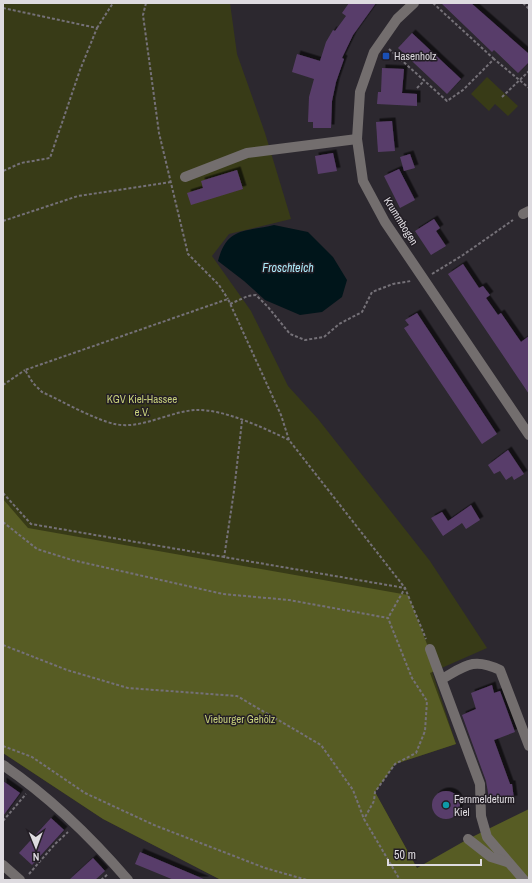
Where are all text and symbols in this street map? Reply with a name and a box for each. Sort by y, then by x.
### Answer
place label: Hasenholz [394,49,437,63]
marker: Hasenholz [381,51,391,61]
street label: Krummbogen [381,194,421,248]
water label: Froschteich [262,260,314,276]
park label: KGV Kiel-Hassee e.V. [107,392,177,419]
park label: Vieburger Gehölz [205,712,276,726]
place label: Fernmeldeturm Kiel [454,792,515,819]
marker: Fernmeldeturm Kiel [441,800,451,810]
north arrow [16,827,56,867]
scale bar [388,841,481,867]
text: 50 m [394,847,416,863]
text: N [33,850,40,864]

